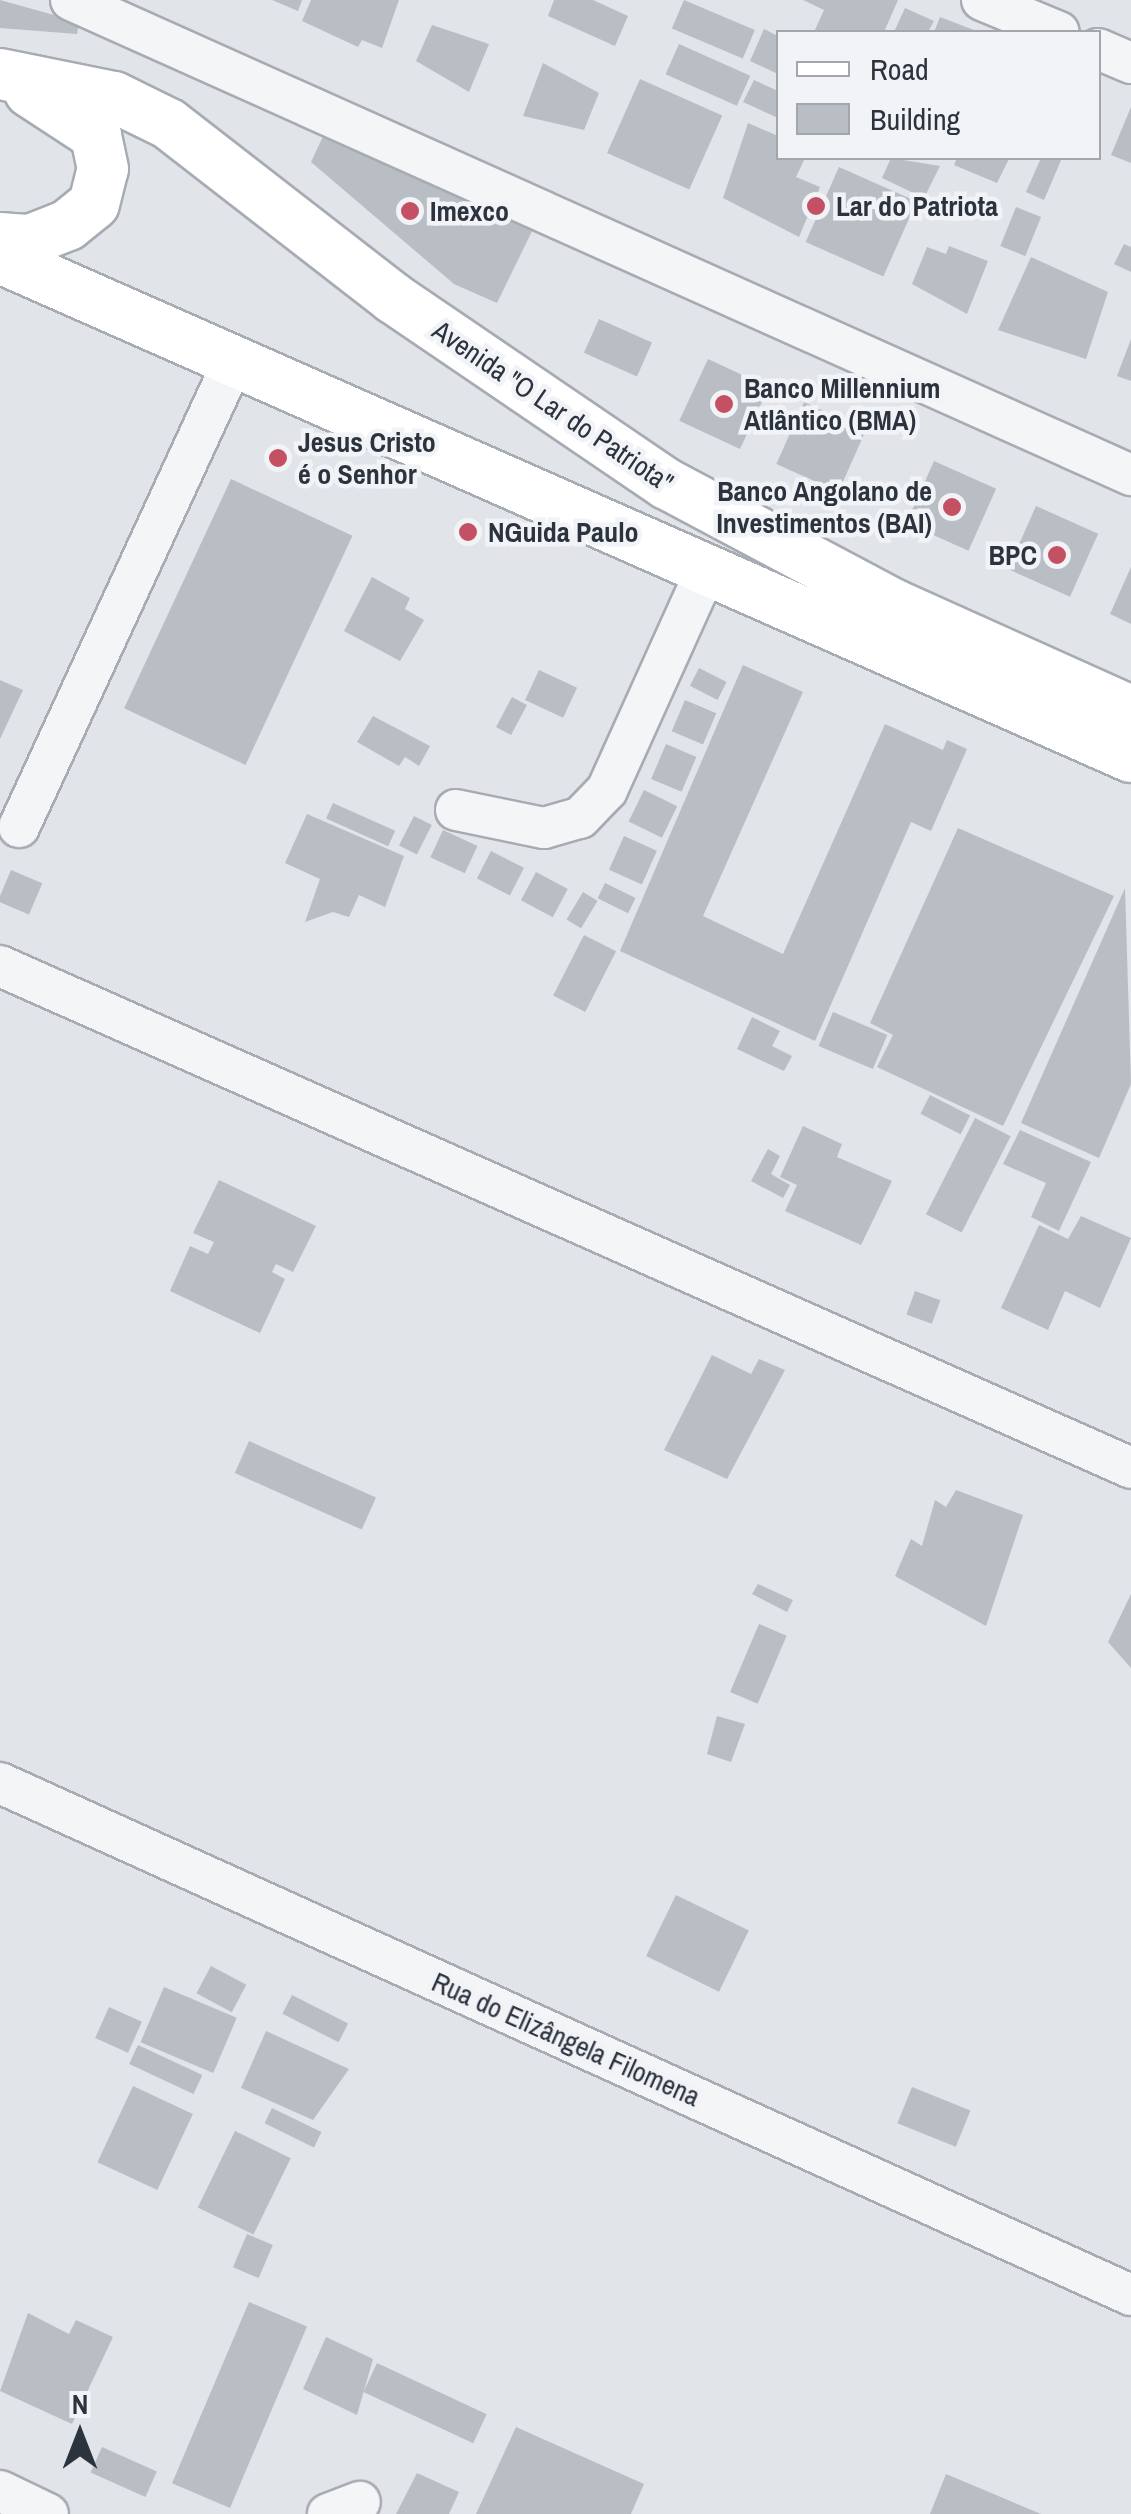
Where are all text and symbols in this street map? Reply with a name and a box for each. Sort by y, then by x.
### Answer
legend [776,30,1101,160]
text: Road [870,49,929,89]
text: Building [870,99,960,139]
place label: Lar do Patriota [836,189,998,223]
place label: Imexco [430,194,509,228]
marker: Lar do Patriota [805,195,827,217]
marker: Imexco [399,200,421,222]
street label: Avenida "O Lar do Patriota" [426,313,680,499]
place label: Banco Millennium Atlântico (BMA) [744,371,940,437]
marker: Banco Millennium Atlântico (BMA) [713,393,735,415]
place label: Jesus Cristo é o Senhor [298,425,436,491]
marker: Jesus Cristo é o Senhor [267,447,289,469]
place label: Banco Angolano de Investimentos (BAI) [716,474,932,540]
marker: Banco Angolano de Investimentos (BAI) [941,496,963,518]
place label: NGuida Paulo [488,515,639,549]
marker: NGuida Paulo [457,521,479,543]
place label: BPC [989,538,1037,572]
marker: BPC [1046,544,1068,566]
street label: Rua do Elizângela Filomena [427,1965,705,2113]
north arrow [30,2384,130,2484]
text: N [72,2385,88,2423]

